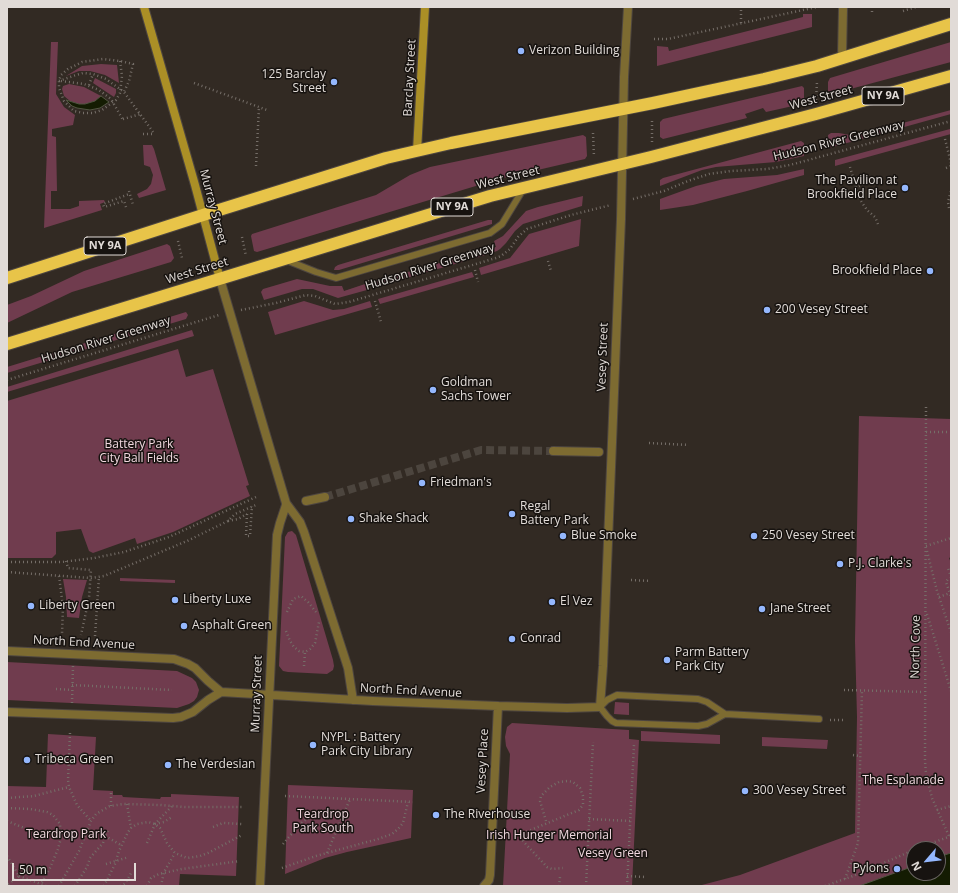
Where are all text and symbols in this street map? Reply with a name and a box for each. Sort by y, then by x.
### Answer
street label: Barclay Street [401,39,419,117]
place label: Verizon Building [529,44,620,58]
marker: Verizon Building [516,46,526,56]
place label: 125 Barclay Street [262,68,326,96]
marker: 125 Barclay Street [329,77,339,87]
street label: West Street [788,83,854,113]
road number: NY 9A [862,87,904,105]
street label: Hudson River Greenway [772,118,906,164]
street label: West Street [475,163,541,193]
street label: Murray Street [196,168,230,246]
place label: The Pavilion at Brookfield Place [807,174,897,202]
marker: The Pavilion at Brookfield Place [900,183,910,193]
road number: NY 9A [431,198,473,216]
road number: NY 9A [84,237,126,255]
street label: Hudson River Greenway [364,240,496,294]
street label: West Street [164,255,230,287]
place label: Brookfield Place [832,264,922,278]
marker: Brookfield Place [925,266,935,276]
place label: 200 Vesey Street [775,303,868,317]
marker: 200 Vesey Street [762,305,772,315]
street label: Hudson River Greenway [40,313,172,367]
street label: Vesey Street [595,322,611,392]
place label: Goldman Sachs Tower [441,376,511,404]
marker: Goldman Sachs Tower [428,385,438,395]
park label: Battery Park City Ball Fields [99,438,179,466]
place label: Friedman's [430,476,492,490]
marker: Friedman's [417,478,427,488]
place label: Regal Battery Park [520,500,589,528]
marker: Regal Battery Park [507,509,517,519]
place label: Shake Shack [359,512,428,526]
marker: Shake Shack [346,514,356,524]
place label: Blue Smoke [571,529,637,543]
place label: 250 Vesey Street [762,529,855,543]
marker: Blue Smoke [558,531,568,541]
marker: 250 Vesey Street [749,531,759,541]
place label: P.J. Clarke's [848,557,911,571]
marker: P.J. Clarke's [835,559,845,569]
place label: Liberty Luxe [183,593,251,607]
marker: Liberty Luxe [170,595,180,605]
place label: El Vez [560,595,592,609]
marker: El Vez [547,597,557,607]
place label: Liberty Green [39,599,115,613]
marker: Liberty Green [26,601,36,611]
place label: Jane Street [770,602,831,616]
marker: Jane Street [757,604,767,614]
street label: North Cove [908,615,924,679]
place label: Asphalt Green [192,619,272,633]
marker: Asphalt Green [179,621,189,631]
place label: Conrad [520,632,561,646]
street label: North End Avenue [33,633,135,653]
marker: Conrad [507,634,517,644]
place label: Parm Battery Park City [675,646,749,674]
street label: Murray Street [248,655,266,733]
marker: Parm Battery Park City [662,655,672,665]
street label: North End Avenue [360,681,462,701]
street label: Vesey Place [474,728,492,794]
place label: NYPL : Battery Park City Library [321,731,412,759]
marker: NYPL : Battery Park City Library [308,740,318,750]
place label: Tribeca Green [35,753,114,767]
marker: Tribeca Green [22,755,32,765]
place label: The Verdesian [176,758,255,772]
marker: The Verdesian [163,760,173,770]
park label: The Esplanade [862,774,944,788]
place label: 300 Vesey Street [753,784,846,798]
marker: 300 Vesey Street [740,786,750,796]
park label: Teardrop Park South [292,808,354,836]
place label: The Riverhouse [444,808,530,822]
marker: The Riverhouse [431,810,441,820]
park label: Teardrop Park [26,828,106,842]
park label: Irish Hunger Memorial [486,829,612,843]
north arrow [906,841,946,881]
park label: Vesey Green [578,847,648,861]
scale bar [14,855,138,881]
text: N [907,859,925,874]
text: 50 m [19,861,47,878]
place label: Pylons [852,862,889,876]
marker: Pylons [892,864,902,874]

